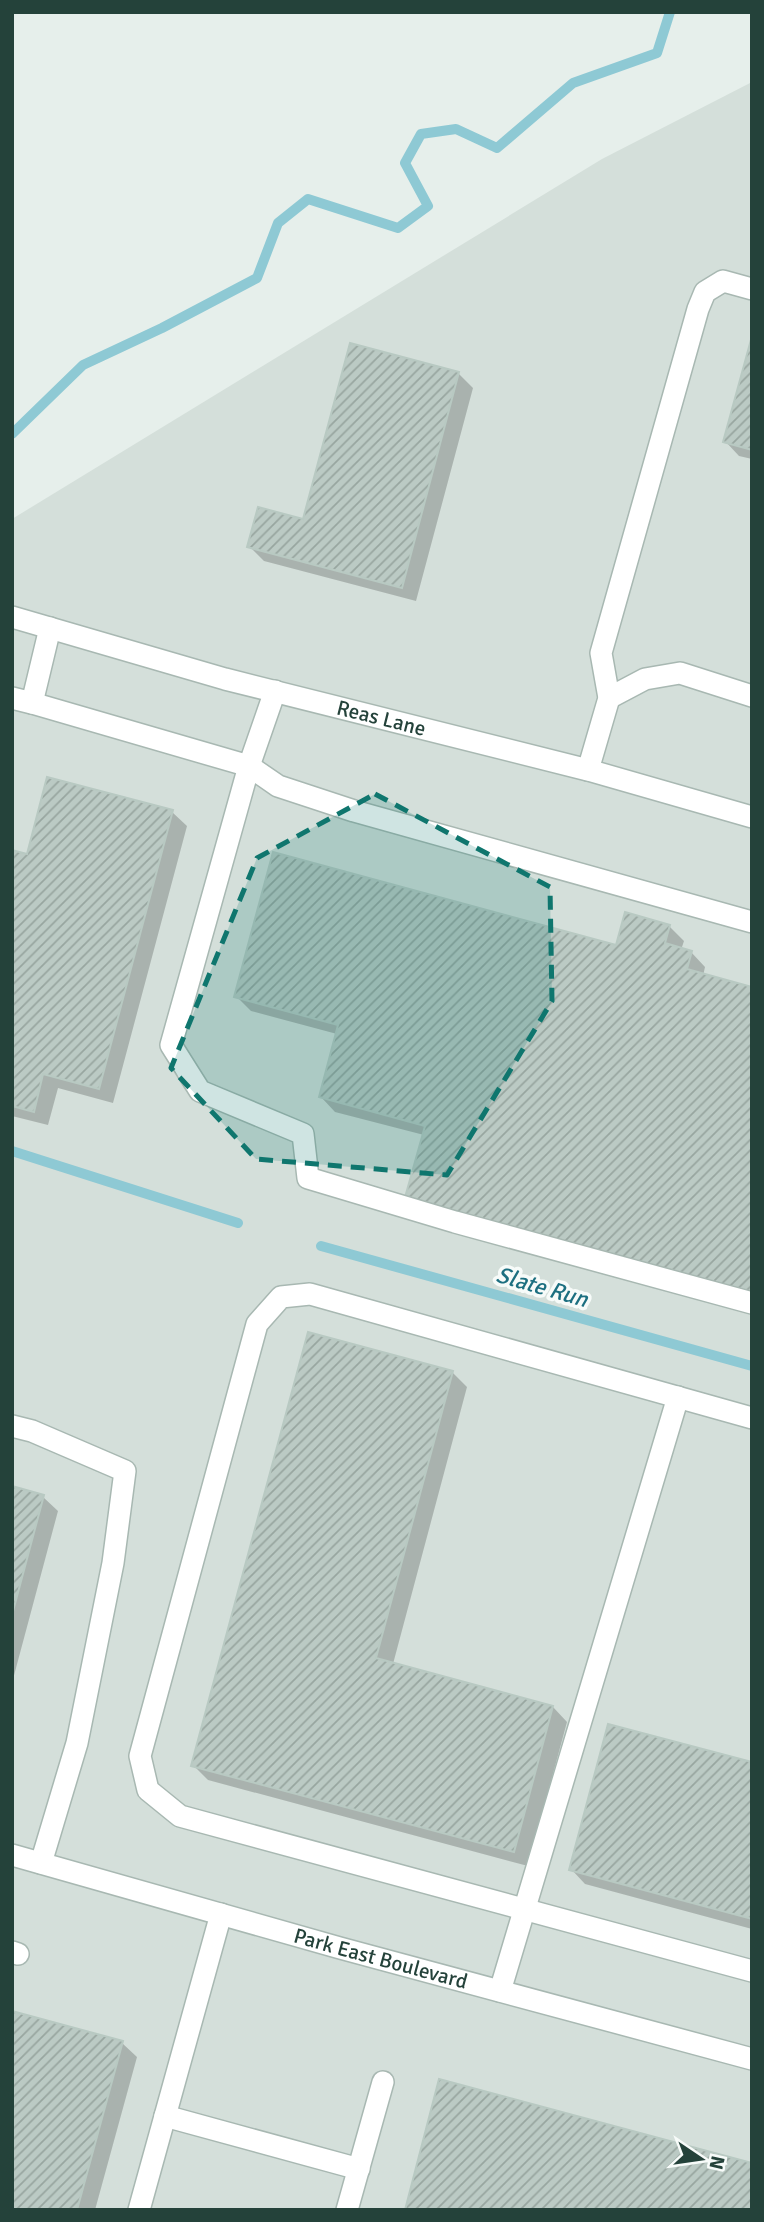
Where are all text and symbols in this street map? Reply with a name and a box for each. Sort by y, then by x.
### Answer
street label: Reas Lane [334,695,428,742]
water label: Slate Run [493,1260,592,1314]
street label: Park East Boulevard [291,1923,470,1995]
north arrow [666,2124,736,2194]
text: N [703,2153,730,2172]

